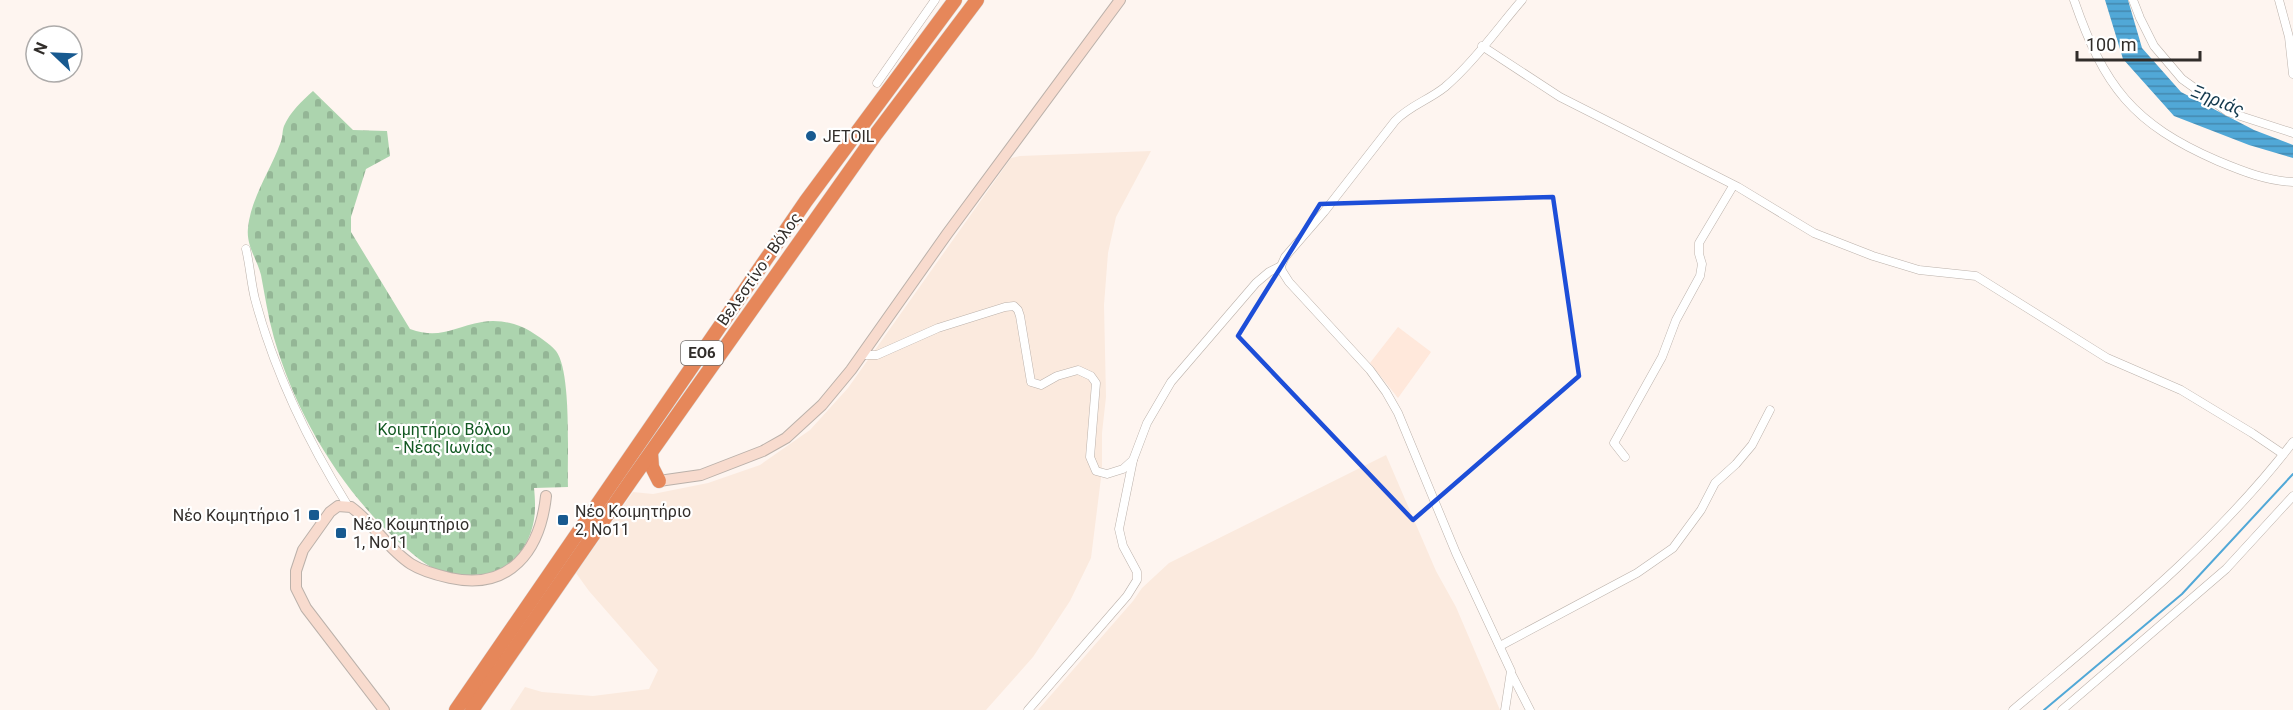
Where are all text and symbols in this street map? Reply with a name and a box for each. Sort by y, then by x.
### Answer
north arrow [24,24,84,84]
scale bar [2077,24,2200,62]
text: 100 m [2086,34,2137,55]
text: N [30,39,52,57]
water label: Ξηριάς [2189,80,2247,120]
place label: JETOIL [823,127,875,146]
marker: JETOIL [804,129,818,143]
street label: Βελεστίνο - Βόλος [713,209,805,329]
road number: ΕΟ6 [681,341,723,365]
park label: Κοιμητήριο Βόλου - Νέας Ιωνίας [378,420,510,457]
place label: Νέο Κοιμητήριο 2, Νο11 [575,502,691,539]
place label: Νέο Κοιμητήριο 1 [173,506,302,525]
marker: Νέο Κοιμητήριο 1 [307,508,321,522]
marker: Νέο Κοιμητήριο 2, Νο11 [556,513,570,527]
place label: Νέο Κοιμητήριο 1, Νο11 [353,515,469,552]
marker: Νέο Κοιμητήριο 1, Νο11 [334,526,348,540]

